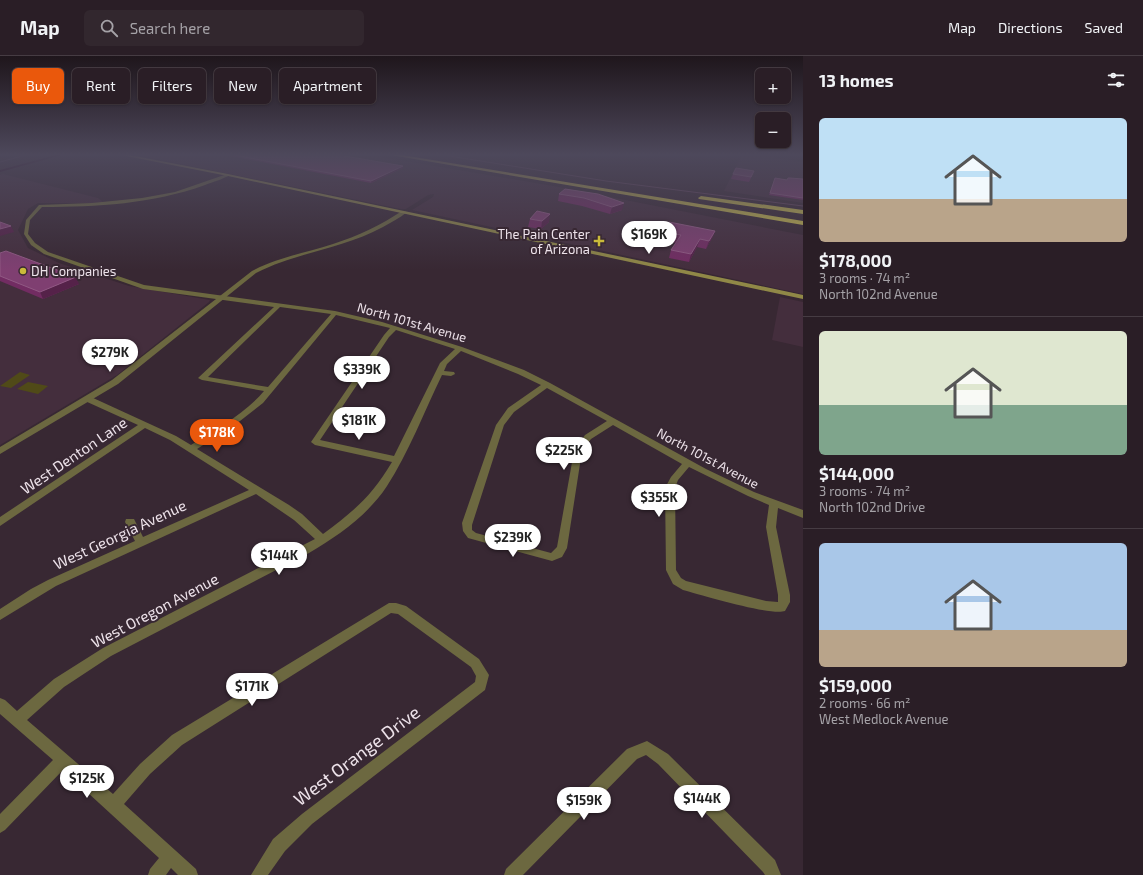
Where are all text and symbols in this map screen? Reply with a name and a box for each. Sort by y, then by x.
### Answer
search box [84,10,364,46]
text: Map [20,16,60,39]
icon: search [98,17,120,39]
text: Search here [130,19,210,37]
text: Map [948,19,976,36]
text: Directions [998,19,1063,36]
text: Saved [1085,19,1123,36]
chip: Buy [12,68,64,104]
chip: Rent [72,68,130,104]
chip: Filters [138,68,206,104]
chip: New [214,68,271,104]
chip: Apartment [279,68,376,104]
map controls [755,68,791,148]
button: + [755,68,791,104]
icon: filters [1105,69,1127,91]
text: 13 homes [819,70,894,90]
button: − [755,112,791,148]
icon: home [937,144,1009,216]
pin: $169K [621,221,677,255]
place label: The Pain Center of Arizona [497,226,590,257]
text: $169K [631,226,667,242]
marker: The Pain Center of Arizona [593,235,605,247]
text: $178,000 [819,250,892,270]
place label: DH Companies [31,263,116,279]
marker: DH Companies [18,266,28,276]
text: 3 rooms · 74 m² [819,270,910,286]
text: North 102nd Avenue [819,286,938,302]
street label: North 101st Avenue [355,299,469,345]
pin: $279K [82,339,138,373]
text: $279K [91,344,129,360]
pin: $339K [334,356,390,390]
icon: home [937,357,1009,429]
text: $339K [343,361,381,377]
pin: $181K [331,407,387,441]
text: $181K [341,412,377,428]
street label: West Denton Lane [17,413,130,497]
pin: $178K [189,419,245,453]
text: $178K [199,424,235,440]
street label: North 101st Avenue [654,424,762,492]
pin: $225K [536,437,592,471]
text: $225K [545,442,583,458]
text: $144,000 [819,463,894,483]
text: 3 rooms · 74 m² [819,483,910,499]
pin: $355K [631,484,687,518]
text: $355K [640,489,678,505]
street label: West Georgia Avenue [50,495,189,573]
text: North 102nd Drive [819,499,925,515]
pin: $239K [485,524,541,558]
text: $239K [494,529,532,545]
pin: $144K [251,542,307,576]
text: $144K [260,547,298,563]
street label: West Oregon Avenue [88,569,221,651]
icon: home [937,569,1009,641]
pin: $171K [224,673,280,707]
text: $159,000 [819,675,892,695]
text: $171K [235,678,269,694]
text: 2 rooms · 66 m² [819,695,910,711]
street label: West Orange Drive [289,701,424,810]
text: West Medlock Avenue [819,711,949,727]
pin: $125K [59,765,115,799]
text: $125K [69,770,105,786]
pin: $144K [674,785,730,819]
pin: $159K [556,787,612,821]
text: $144K [683,790,721,806]
text: $159K [566,792,602,808]

